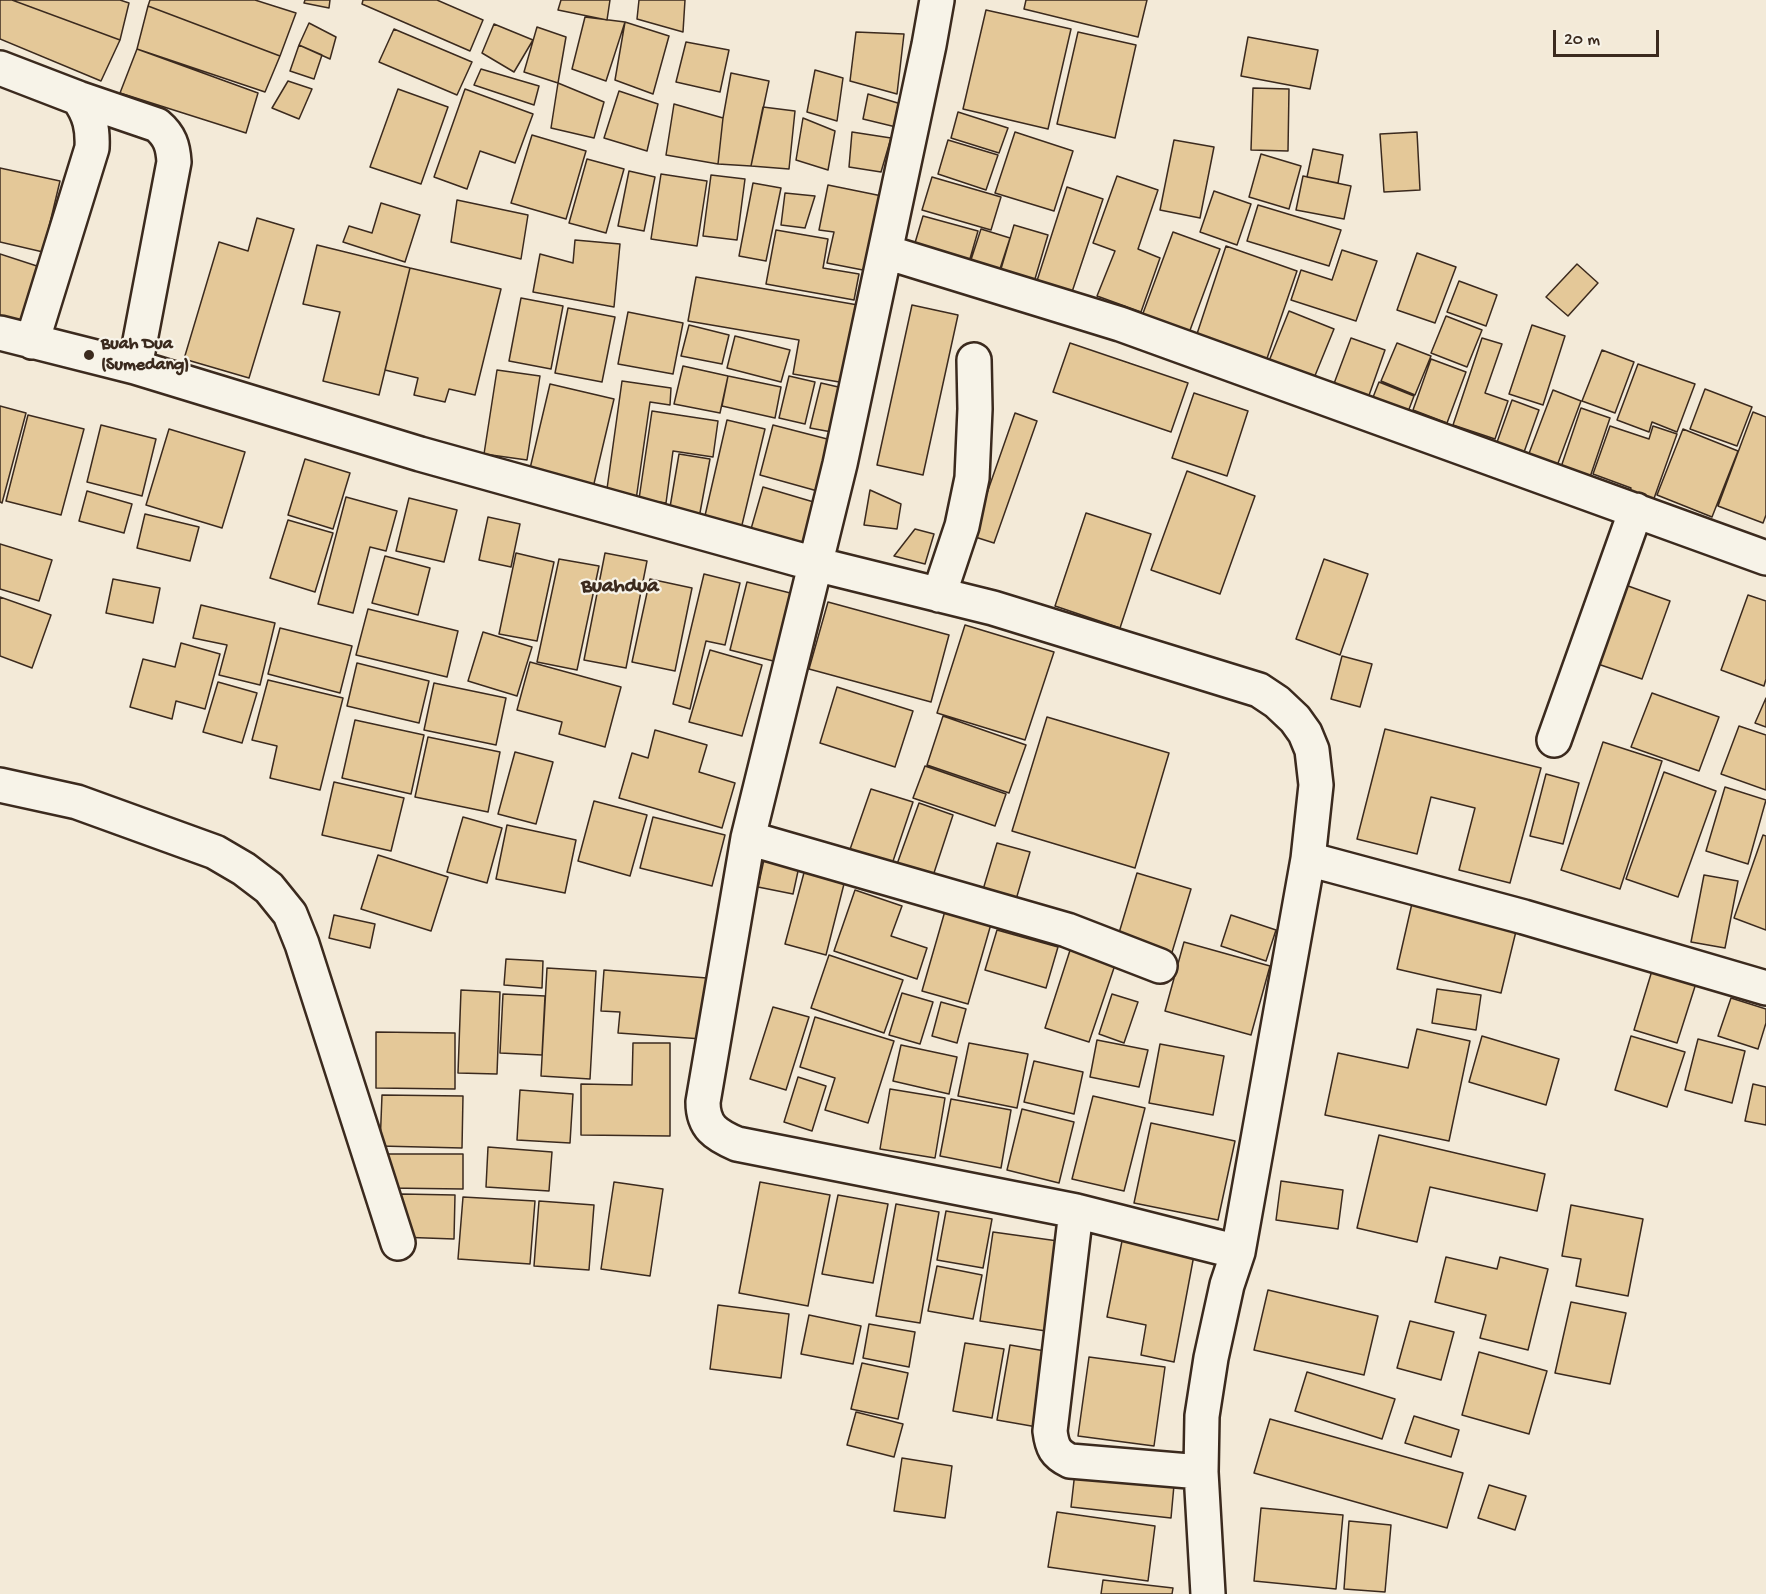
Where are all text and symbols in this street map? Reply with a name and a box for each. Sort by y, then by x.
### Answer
scale bar [1556,18,1662,56]
text: 20 m [1564,30,1600,51]
place label: Buah Dua (Sumedang) [101,334,189,376]
marker: Buah Dua (Sumedang) [82,348,96,362]
district label: Buahdua [581,575,659,601]

